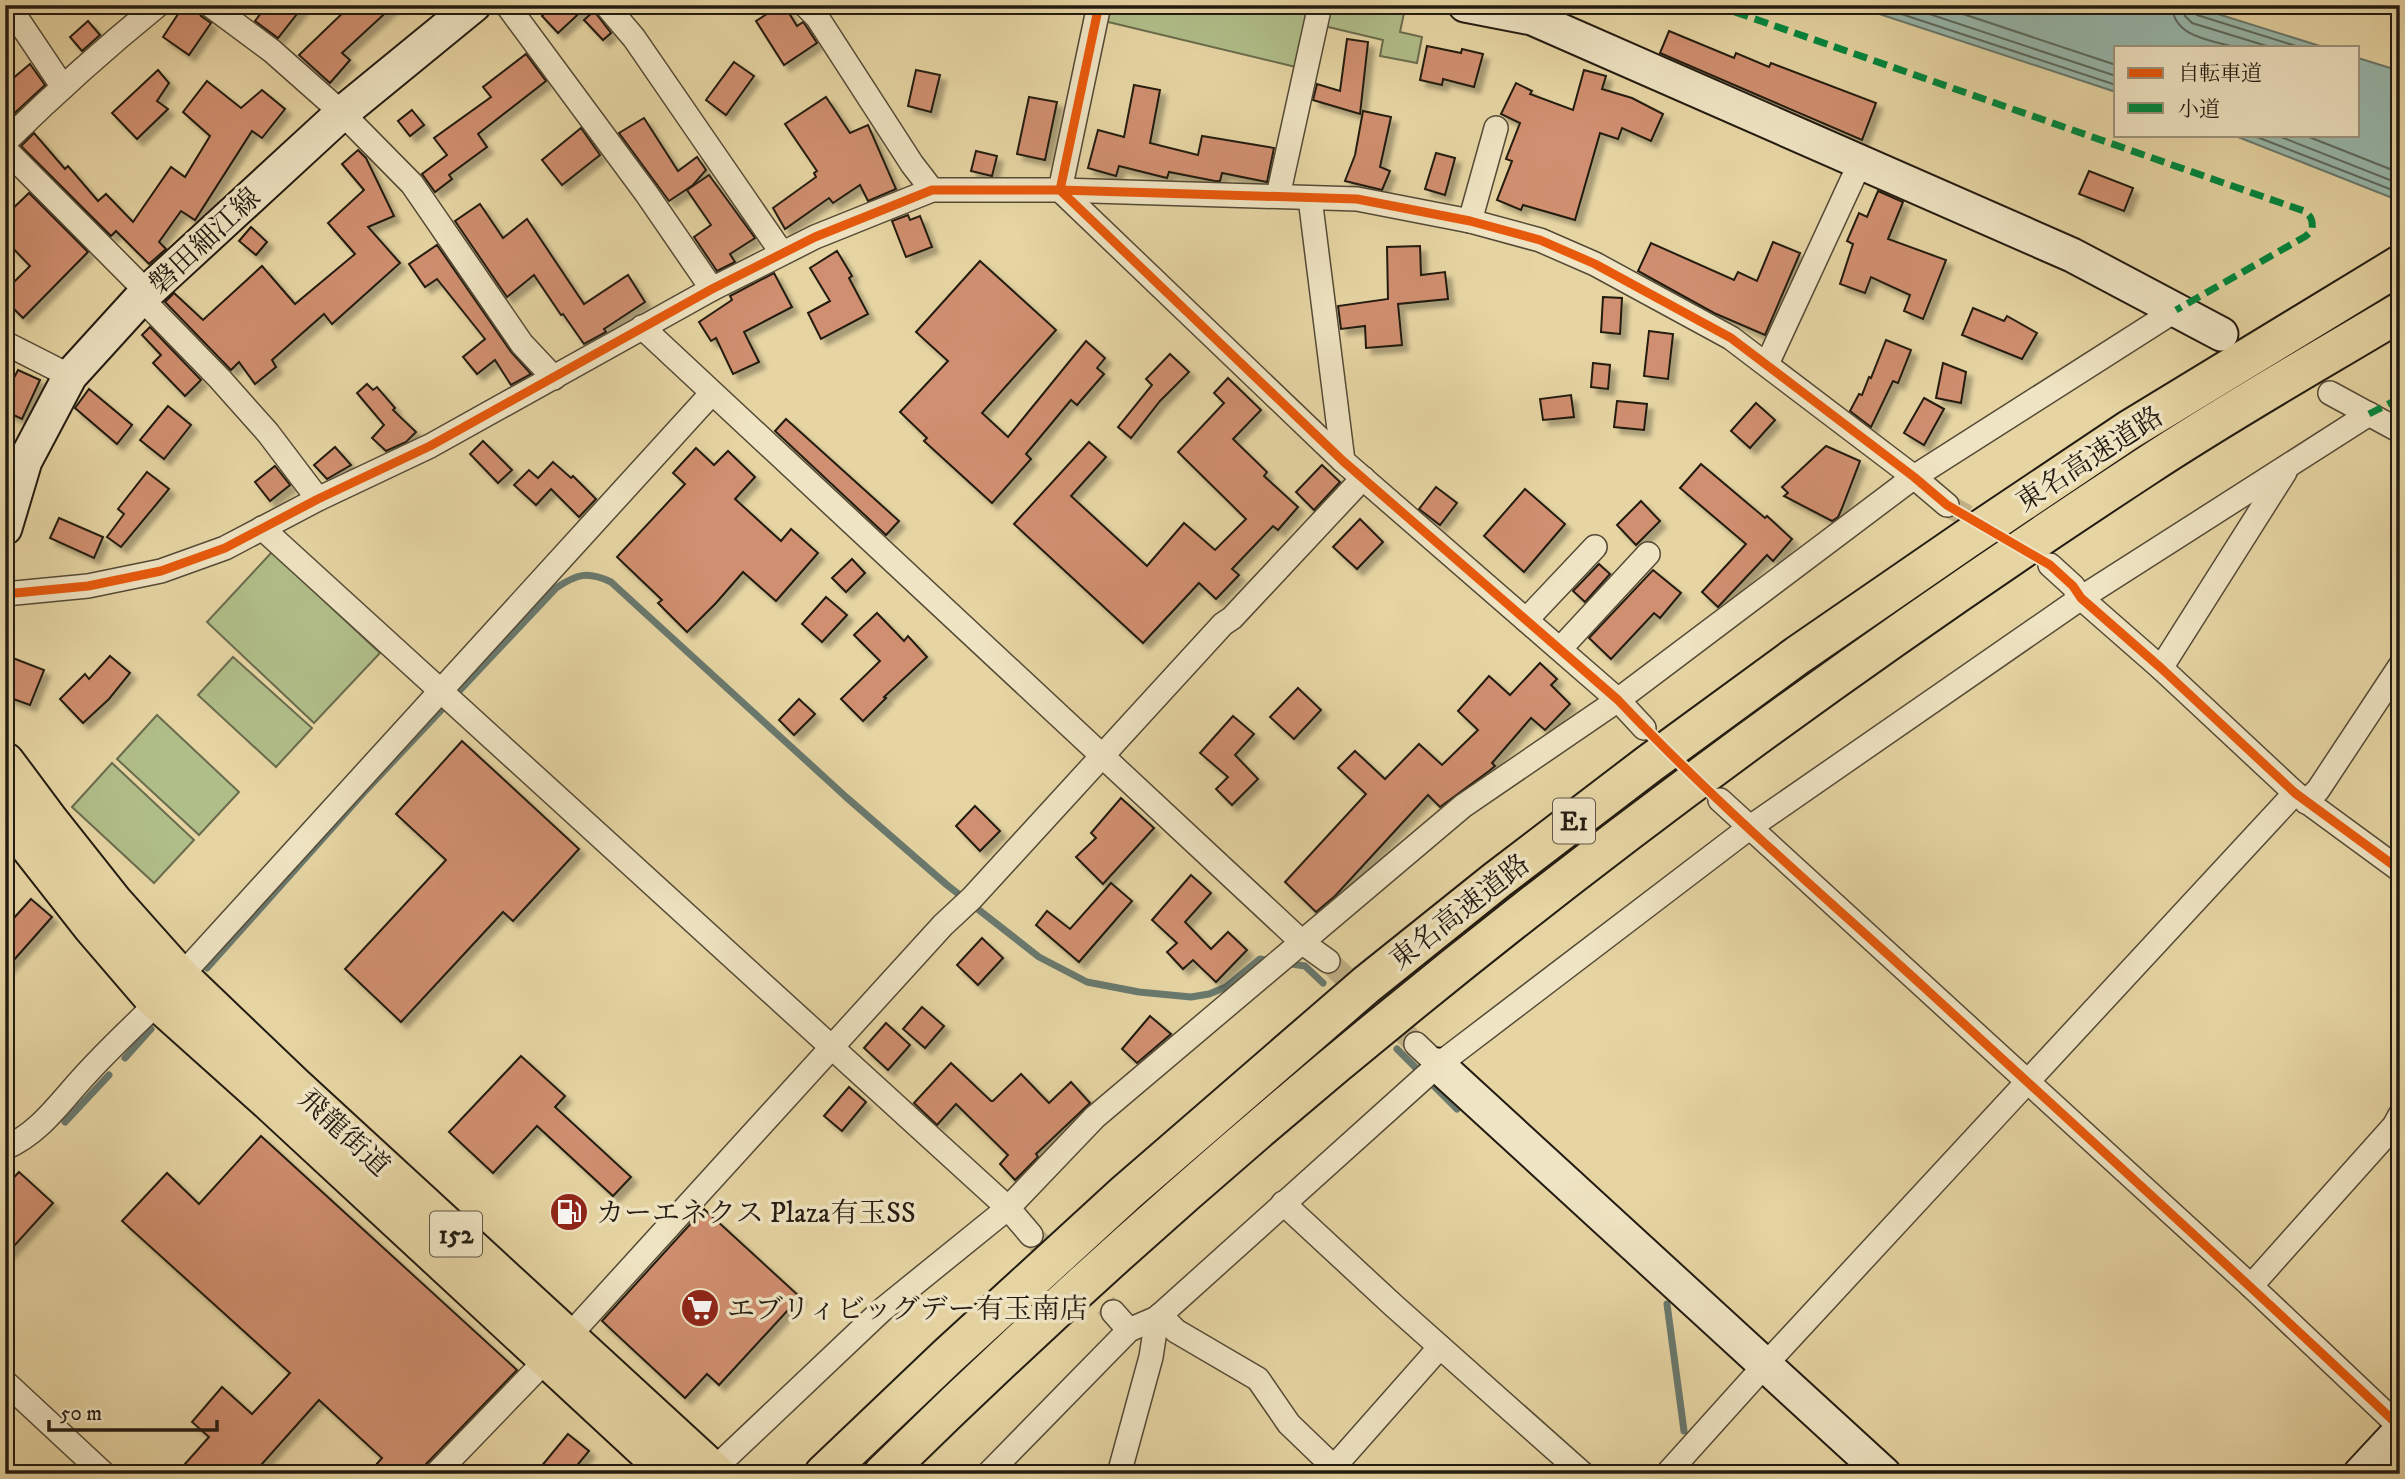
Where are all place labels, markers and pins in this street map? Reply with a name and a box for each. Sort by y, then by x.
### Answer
fuel station icon: カーエネクス Plaza有玉SS [548,1191,590,1233]
place label: カーエネクス Plaza有玉SS [596,1196,916,1231]
supermarket icon: エブリィビッグデー有玉南店 [679,1287,721,1329]
place label: エブリィビッグデー有玉南店 [727,1292,1088,1327]

